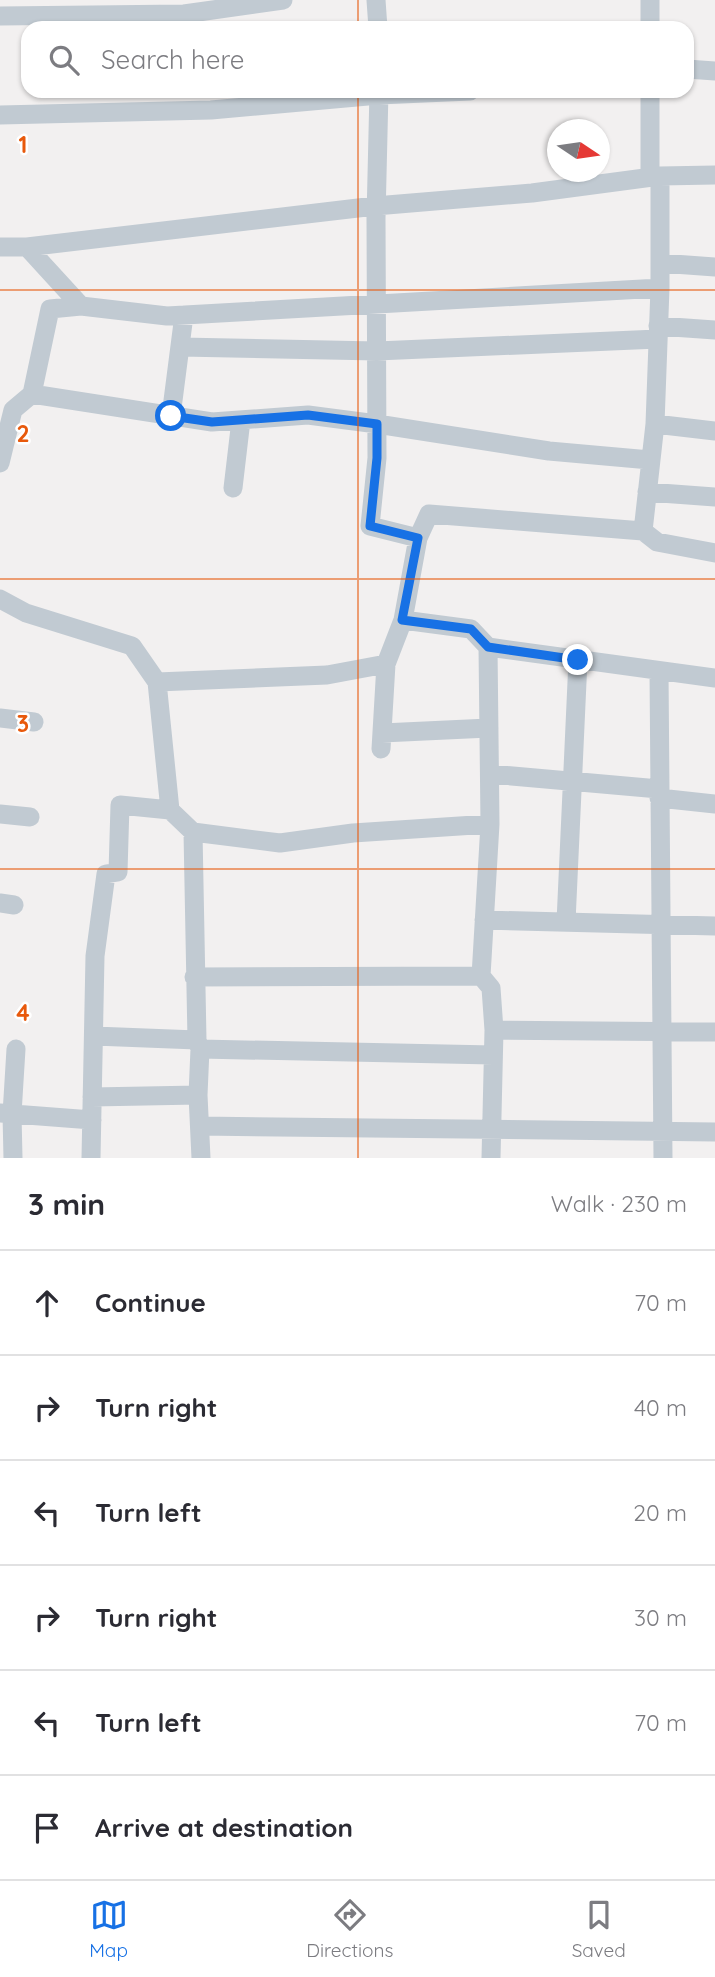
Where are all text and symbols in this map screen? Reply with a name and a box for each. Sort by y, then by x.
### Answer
search box [21,21,694,98]
icon: search [45,41,83,79]
text: Search here [101,43,245,76]
north arrow [547,119,610,182]
text: 1 [19,130,27,159]
route start [155,400,186,431]
text: 2 [16,419,30,448]
route end [562,644,593,675]
text: 3 [17,709,29,738]
text: 4 [16,998,30,1027]
text: 3 min [28,1185,105,1223]
text: Walk · 230 m [551,1189,687,1218]
icon: ahead [28,1284,66,1322]
text: Continue [95,1286,206,1319]
text: 70 m [634,1288,687,1317]
icon: right [28,1389,66,1427]
text: Turn right [95,1391,217,1424]
text: 40 m [634,1393,687,1422]
icon: left [28,1494,66,1532]
text: Turn left [95,1496,202,1529]
text: 20 m [633,1498,687,1527]
icon: right [28,1599,66,1637]
text: Turn right [95,1601,217,1634]
text: 30 m [634,1603,687,1632]
icon: left [28,1704,66,1742]
text: Turn left [95,1706,202,1739]
text: 70 m [634,1708,687,1737]
icon: arrive [28,1809,66,1847]
text: Arrive at destination [95,1811,353,1844]
tab: Map [89,1896,128,1962]
tab: Directions [306,1896,393,1962]
tab: Saved [572,1896,626,1962]

